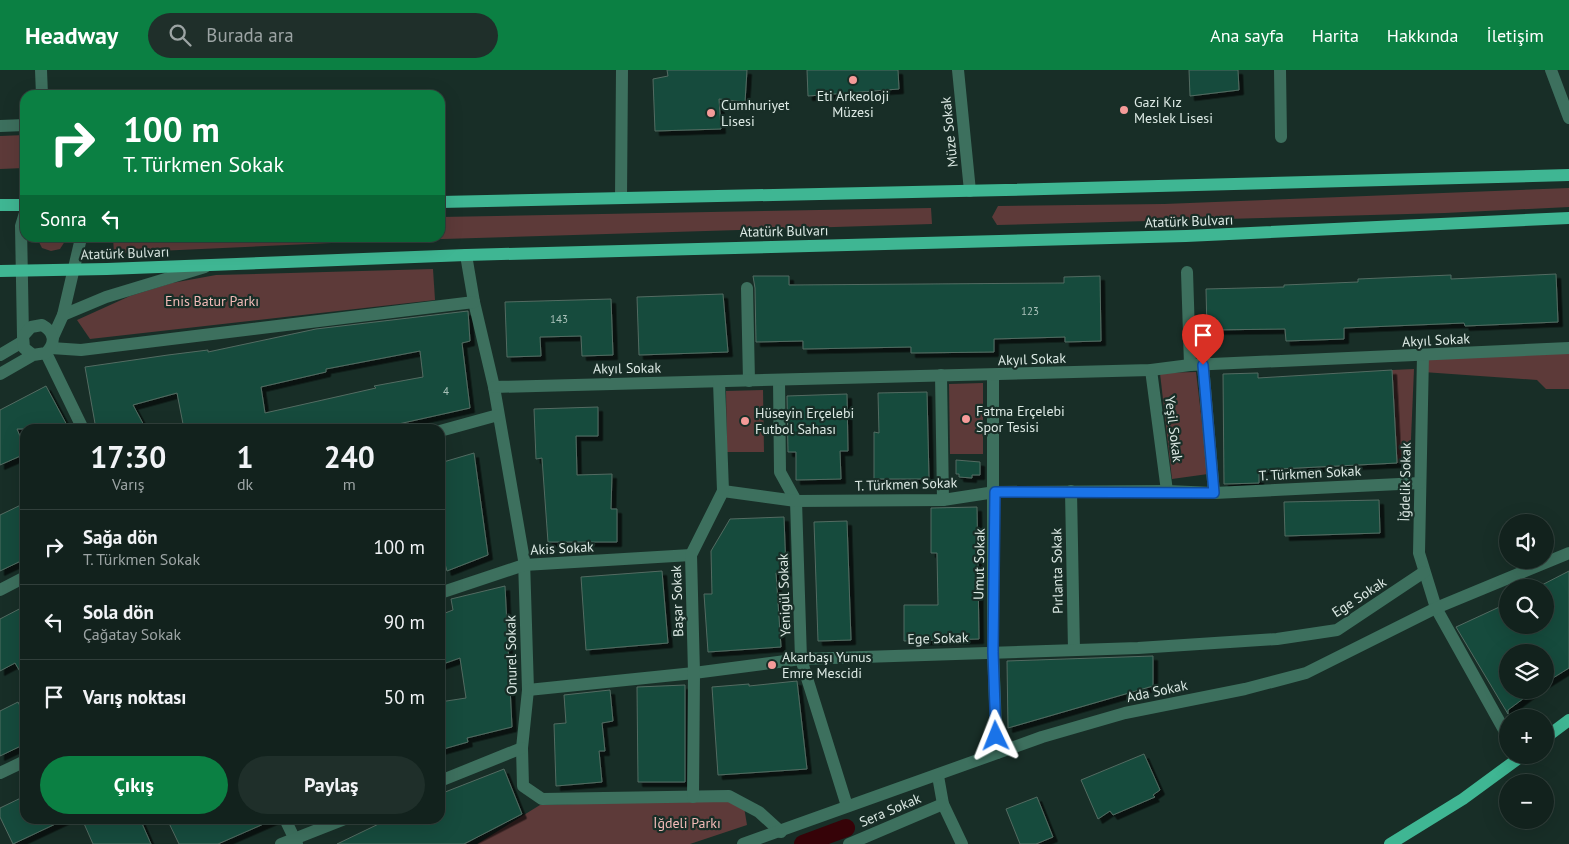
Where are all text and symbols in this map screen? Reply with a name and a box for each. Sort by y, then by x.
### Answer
search box [148,13,498,58]
text: Headway [25,20,118,51]
icon: search [166,21,194,49]
text: Burada ara [206,23,294,47]
text: Ana sayfa [1210,24,1284,47]
text: Harita [1312,24,1359,47]
text: Hakkında [1387,24,1458,47]
text: İletişim [1486,24,1544,47]
marker: Eti Arkeoloji Müzesi [847,74,859,86]
place label: Eti Arkeoloji Müzesi [817,87,889,121]
place label: Gazi Kız Meslek Lisesi [1134,93,1213,127]
place label: Cumhuriyet Lisesi [721,96,790,130]
street label: Müze Sokak [936,96,962,168]
marker: Gazi Kız Meslek Lisesi [1118,104,1130,116]
text: 100 m [123,106,220,152]
marker: Cumhuriyet Lisesi [705,107,717,119]
icon: right [40,110,105,175]
text: T. Türkmen Sokak [123,150,284,178]
icon: left [97,205,125,233]
text: Sonra [40,207,87,231]
street label: Atatürk Bulvarı [1144,210,1234,232]
street label: Atatürk Bulvarı [739,221,829,241]
street label: Atatürk Bulvarı [80,242,170,264]
park label: Enis Batur Parkı [165,292,259,310]
house number: 123 [1021,304,1039,318]
house number: 143 [550,312,568,326]
pin [1182,314,1224,365]
icon: arrive [1189,321,1217,349]
street label: Akyıl Sokak [1401,329,1471,351]
street label: Akyıl Sokak [998,349,1067,369]
street label: Akyıl Sokak [593,358,662,378]
house number: 4 [443,384,449,398]
street label: Yeşil Sokak [1161,395,1187,463]
place label: Fatma Erçelebi Spor Tesisi [976,402,1065,436]
place label: Hüseyin Erçelebi Futbol Sahası [755,404,854,438]
marker: Fatma Erçelebi Spor Tesisi [960,413,972,425]
marker: Hüseyin Erçelebi Futbol Sahası [739,415,751,427]
text: 17:30 [90,437,166,476]
text: 1 [237,437,254,476]
text: 240 [324,437,375,476]
street label: İğdelik Sokak [1395,442,1415,522]
street label: T. Türkmen Sokak [1258,461,1362,485]
street label: T. Türkmen Sokak [854,473,958,495]
text: Varış [112,474,145,494]
text: dk [237,474,253,494]
text: m [343,474,356,494]
map controls [1499,514,1554,829]
button: sound [1499,514,1554,569]
text: Sağa dön [83,525,158,549]
street label: Umut Sokak [969,528,989,600]
street label: Pırlanta Sokak [1047,528,1067,614]
icon: right [40,533,68,561]
text: 100 m [373,535,425,559]
street label: Akis Sokak [530,537,595,559]
text: T. Türkmen Sokak [83,549,200,569]
street label: Yenigül Sokak [774,553,794,637]
street label: Başar Sokak [667,565,687,637]
street label: Ege Sokak [1328,573,1390,621]
button: search [1499,579,1554,634]
text: Sola dön [83,600,154,624]
icon: left [40,608,68,636]
text: 90 m [384,610,425,634]
street label: Onurel Sokak [501,615,521,695]
text: Çağatay Sokak [83,624,181,644]
street label: Ege Sokak [907,628,969,648]
button: layers [1499,644,1554,699]
place label: Akarbaşı Yunus Emre Mescidi [782,648,872,682]
marker: Akarbaşı Yunus Emre Mescidi [766,659,778,671]
street label: Ada Sokak [1125,676,1189,706]
icon: arrive [40,683,68,711]
text: Varış noktası [83,685,186,709]
text: 50 m [384,685,425,709]
position arrow [969,709,1021,761]
button: + [1499,709,1554,764]
button: Çıkış [40,756,228,814]
button: Paylaş [238,756,425,814]
button: − [1499,774,1554,829]
street label: Sera Sokak [856,789,924,831]
park label: İğdeli Parkı [653,814,721,832]

